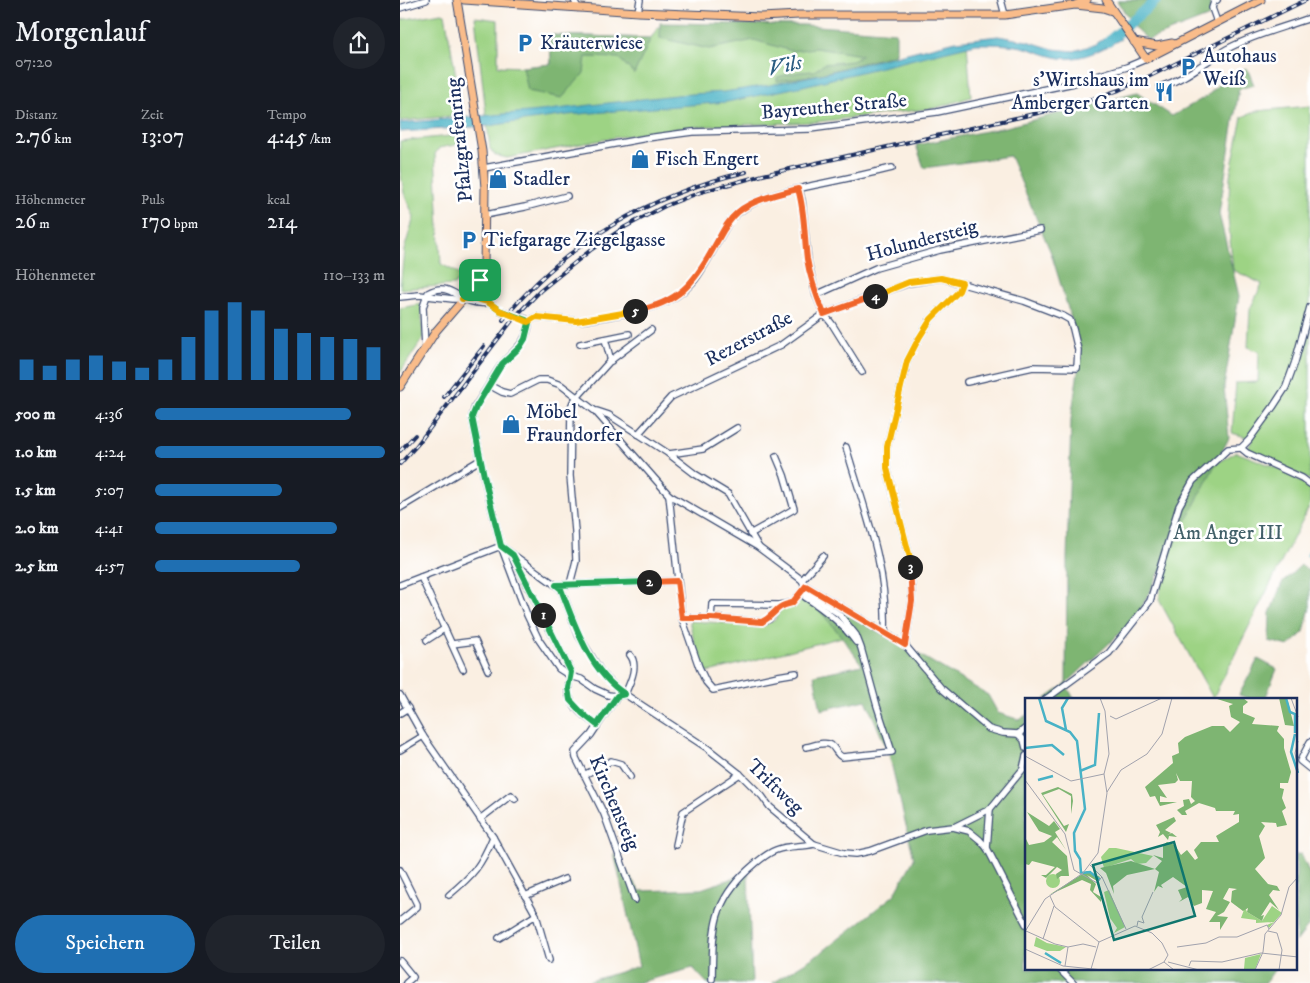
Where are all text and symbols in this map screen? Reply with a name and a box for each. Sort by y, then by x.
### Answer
text: Morgenlauf [15,15,147,50]
button: share [333,17,385,69]
place label: Kräuterwiese [540,31,643,56]
parking icon: Kräuterwiese [514,32,536,54]
place label: Autohaus Weiß [1202,44,1277,92]
water label: Vils [766,49,805,82]
text: 07:20 [15,52,53,72]
parking icon: Autohaus Weiß [1177,56,1199,78]
place label: s'Wirtshaus im Amberger Garten [1011,68,1150,116]
street label: Pfalzgrafenring [441,76,479,203]
restaurant icon: s'Wirtshaus im Amberger Garten [1153,81,1175,103]
street label: Bayreuther Straße [760,88,908,126]
text: Distanz [15,106,58,124]
text: Zeit [141,106,164,124]
text: Tempo [267,106,306,124]
text: 2.76 [15,124,51,150]
text: 13:07 [141,124,184,150]
text: 4:45 [267,124,307,150]
text: km [51,130,72,148]
text: /km [307,130,331,148]
place label: Fisch Engert [655,147,759,172]
shop icon: Fisch Engert [629,148,651,170]
place label: Stadler [513,167,571,192]
shop icon: Stadler [487,168,509,190]
text: Höhenmeter [15,191,85,209]
text: Puls [141,191,165,209]
text: kcal [267,191,290,209]
text: 26 [15,209,36,235]
text: 170 [141,209,171,235]
text: 214 [267,209,297,235]
street label: Holundersteig [864,214,981,268]
text: m [36,215,50,233]
text: bpm [171,215,198,233]
place label: Tiefgarage Ziegelgasse [484,228,666,253]
parking icon: Tiefgarage Ziegelgasse [458,229,480,251]
pin [459,259,501,301]
text: Höhenmeter [15,265,96,285]
text: 110–133 m [323,265,385,285]
icon: arrive [466,266,494,294]
pin: 4 [862,284,888,308]
text: 4 [871,287,880,305]
pin: 5 [622,298,648,324]
text: 5 [632,302,639,320]
street label: Rezerstraße [701,306,797,372]
place label: Möbel Fraundorfer [526,400,623,448]
text: 500 m [15,404,56,424]
text: 4:36 [95,404,123,424]
shop icon: Möbel Fraundorfer [500,413,522,435]
text: 1.0 km [15,442,57,462]
text: 4:24 [95,442,125,462]
text: 1.5 km [15,480,56,500]
text: 5:07 [95,480,124,500]
text: 2.0 km [15,518,59,538]
text: 4:41 [95,518,123,538]
park label: Am Anger III [1173,521,1283,546]
pin: 3 [898,554,922,580]
text: 2.5 km [15,556,58,576]
text: 4:57 [95,556,125,576]
text: 3 [908,558,913,576]
pin: 2 [636,570,662,594]
text: 2 [646,573,653,591]
pin: 1 [530,602,556,628]
text: 1 [541,606,546,624]
inset map [1025,698,1298,970]
street label: Kirchensteig [583,752,645,854]
street label: Triftweg [741,754,809,820]
button: Speichern [15,915,195,973]
button: Teilen [205,915,385,973]

